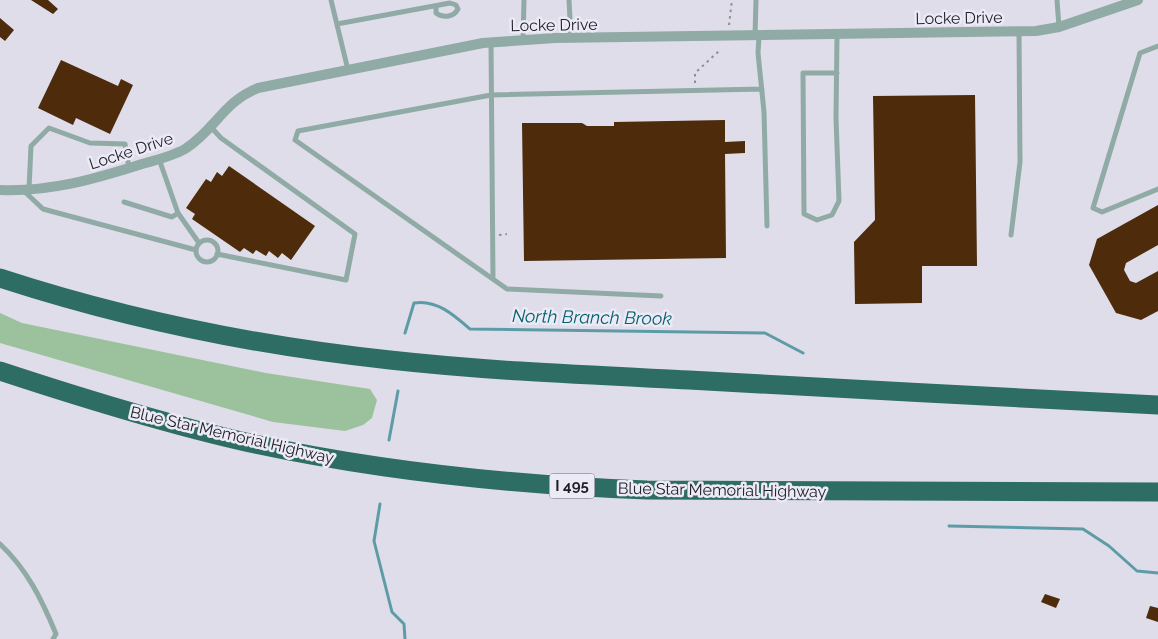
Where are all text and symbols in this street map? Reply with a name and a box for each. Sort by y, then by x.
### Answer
street label: Locke Drive [915,8,1003,28]
street label: Locke Drive [510,15,598,35]
street label: Locke Drive [87,128,175,174]
water label: North Branch Brook [512,305,673,329]
street label: Blue Star Memorial Highway [128,402,336,468]
road number: I 495 [550,474,594,498]
street label: Blue Star Memorial Highway [618,479,827,501]

